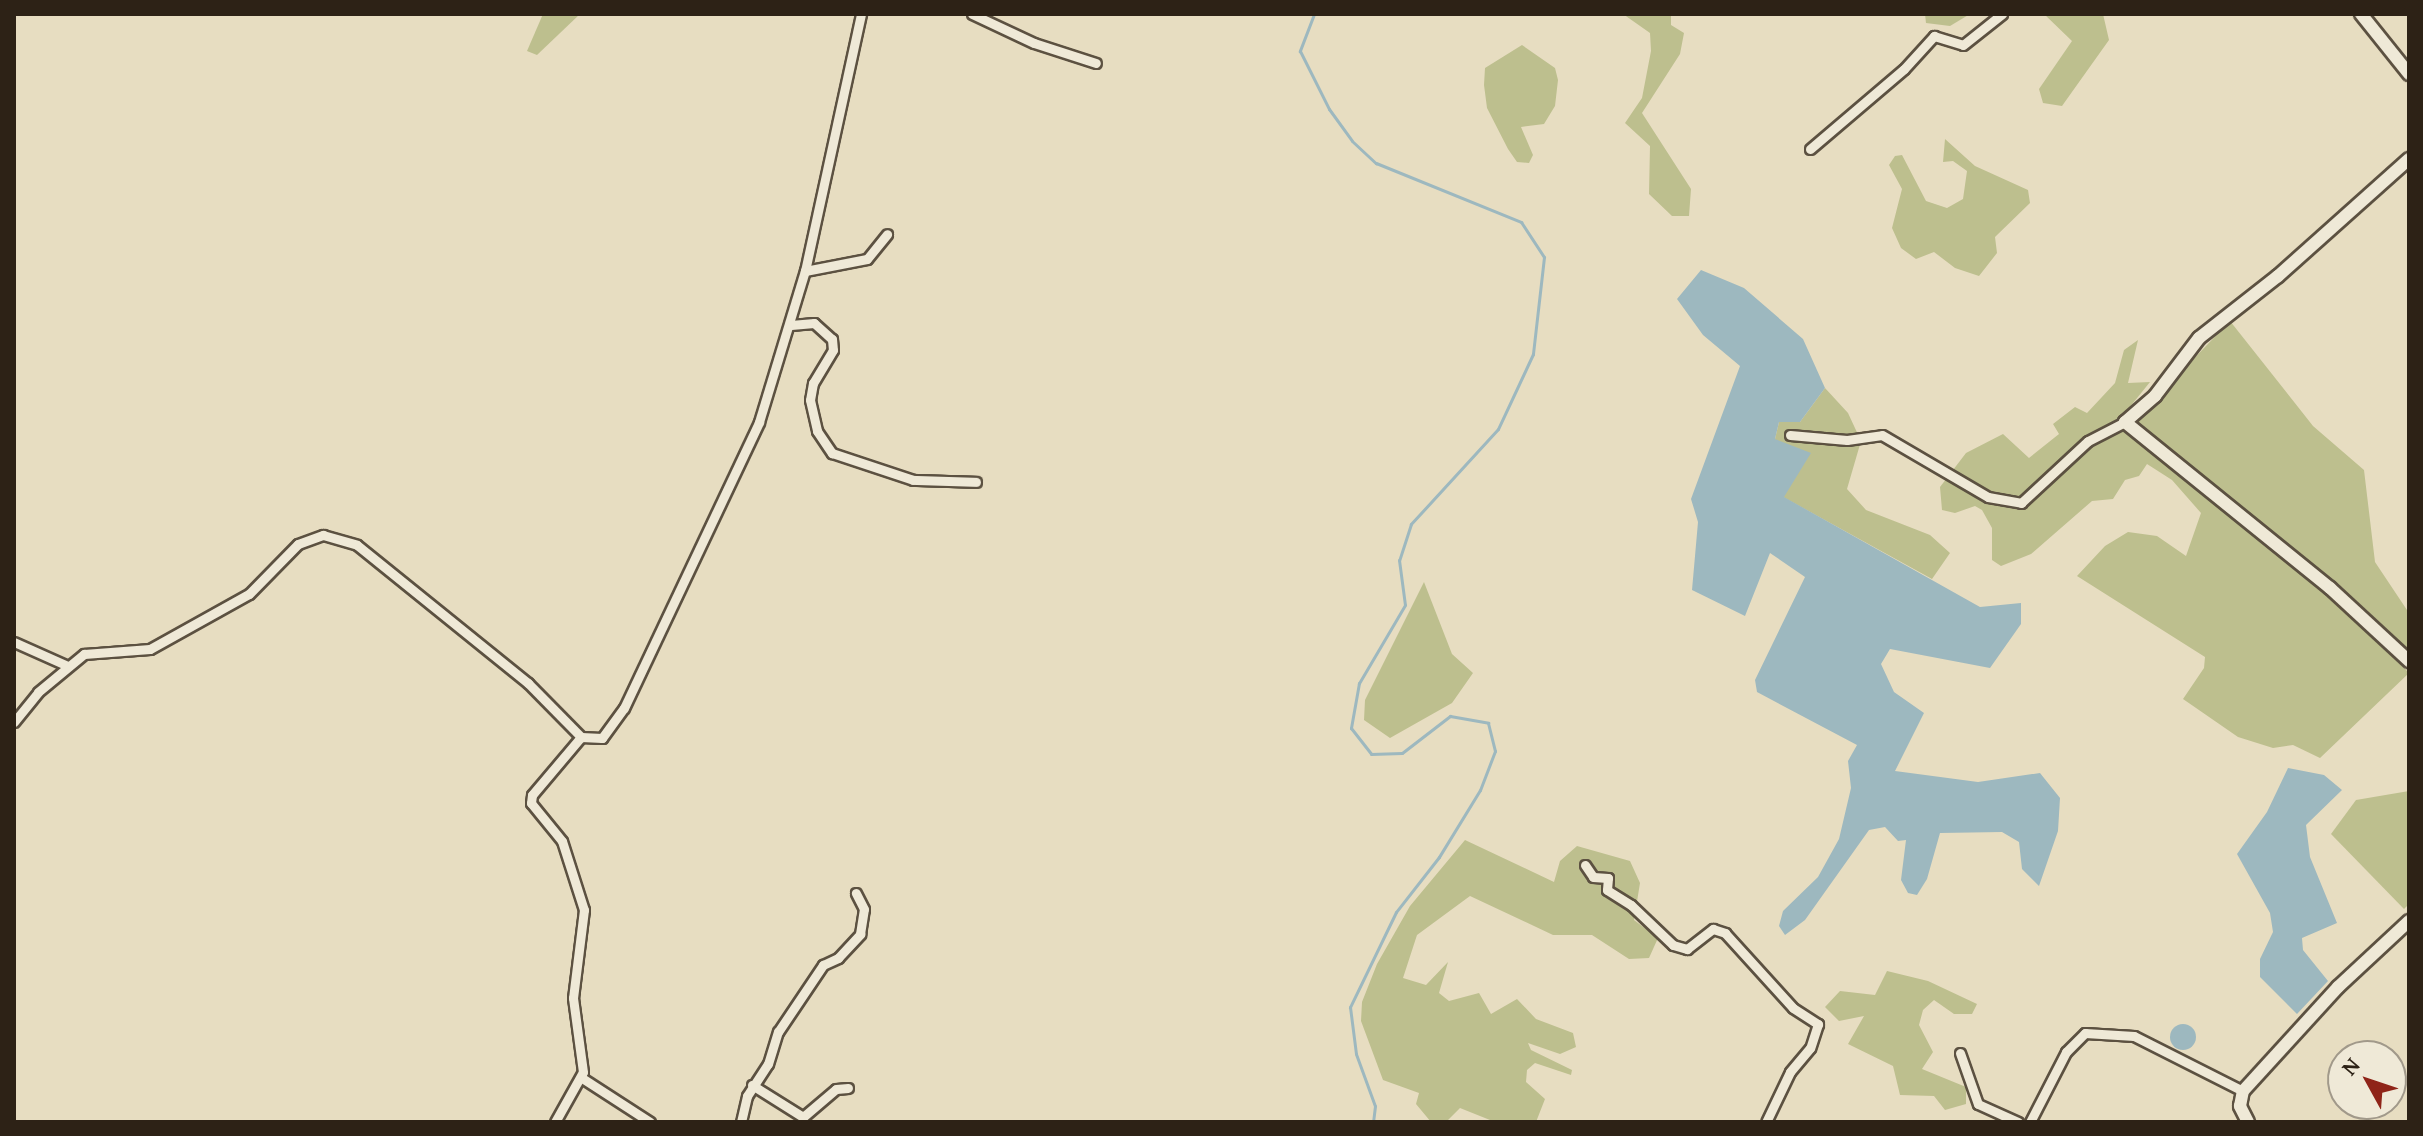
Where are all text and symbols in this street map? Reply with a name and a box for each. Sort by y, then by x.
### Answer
north arrow [2327,1040,2407,1120]
text: N [2333,1050,2367,1082]

